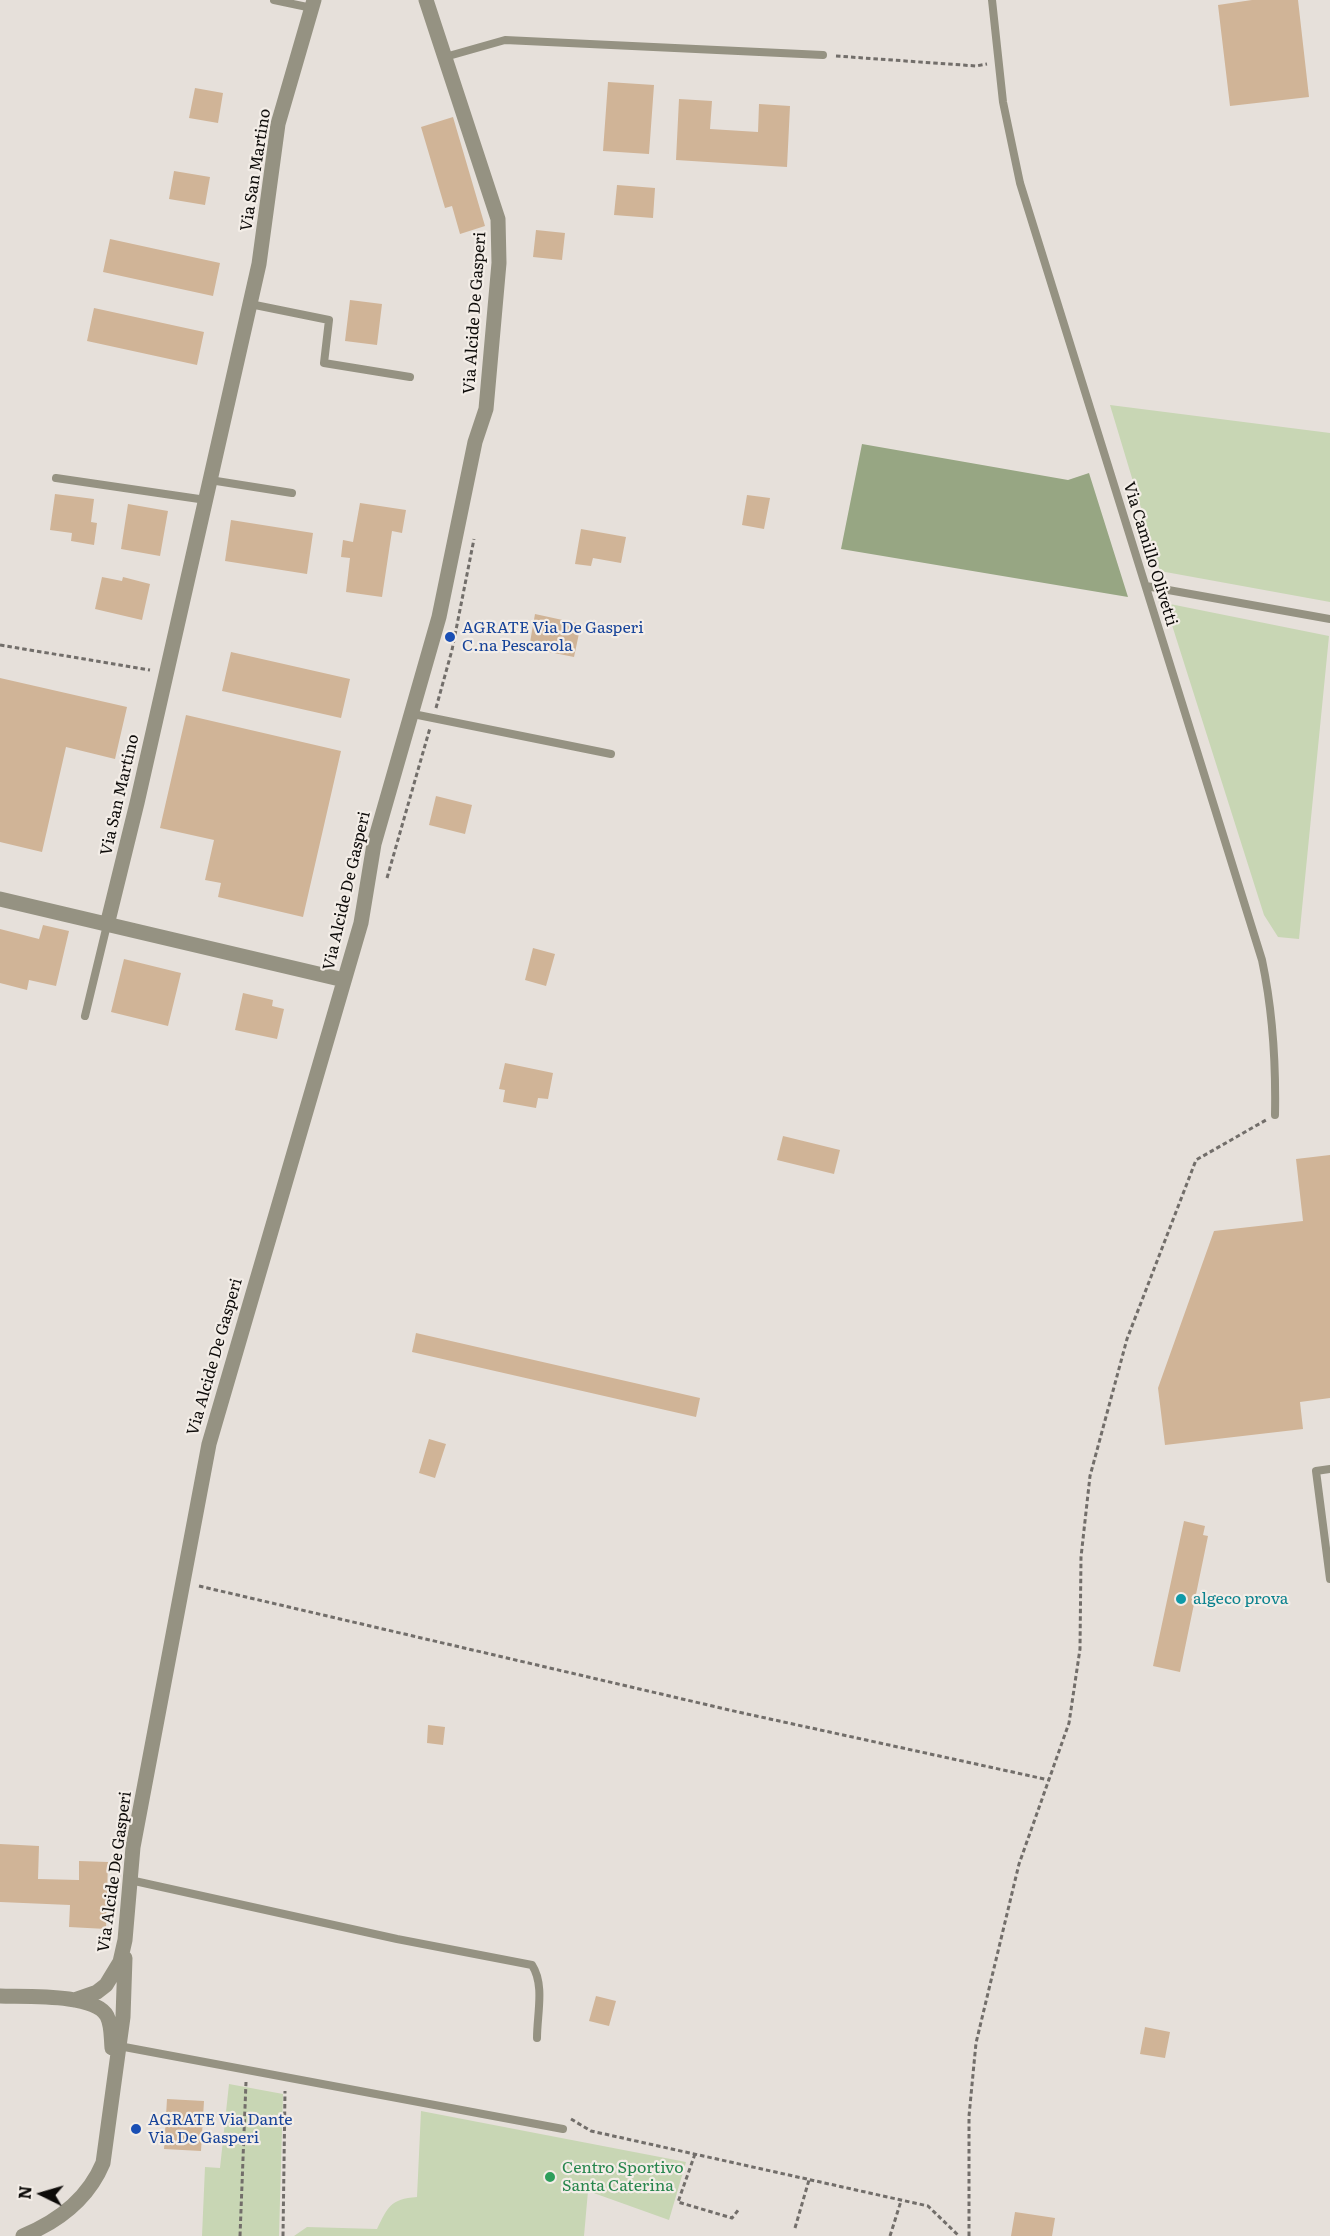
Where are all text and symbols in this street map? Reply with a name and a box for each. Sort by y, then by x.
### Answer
street label: Via San Martino [237,107,275,233]
street label: Via Alcide De Gasperi [460,231,490,395]
street label: Via Camillo Olivetti [1119,480,1181,628]
place label: AGRATE Via De Gasperi C.na Pescarola [462,618,644,656]
marker: AGRATE Via De Gasperi C.na Pescarola [443,630,457,644]
street label: Via San Martino [97,733,143,857]
street label: Via Alcide De Gasperi [319,810,375,972]
street label: Via Alcide De Gasperi [183,1276,247,1438]
place label: algeco prova [1193,1589,1288,1609]
marker: algeco prova [1174,1592,1188,1606]
street label: Via Alcide De Gasperi [94,1790,136,1954]
place label: AGRATE Via Dante Via De Gasperi [148,2110,293,2148]
marker: AGRATE Via Dante Via De Gasperi [129,2122,143,2136]
place label: Centro Sportivo Santa Caterina [562,2158,684,2196]
north arrow [12,2164,72,2224]
marker: Centro Sportivo Santa Caterina [543,2170,557,2184]
text: N [12,2185,37,2200]

